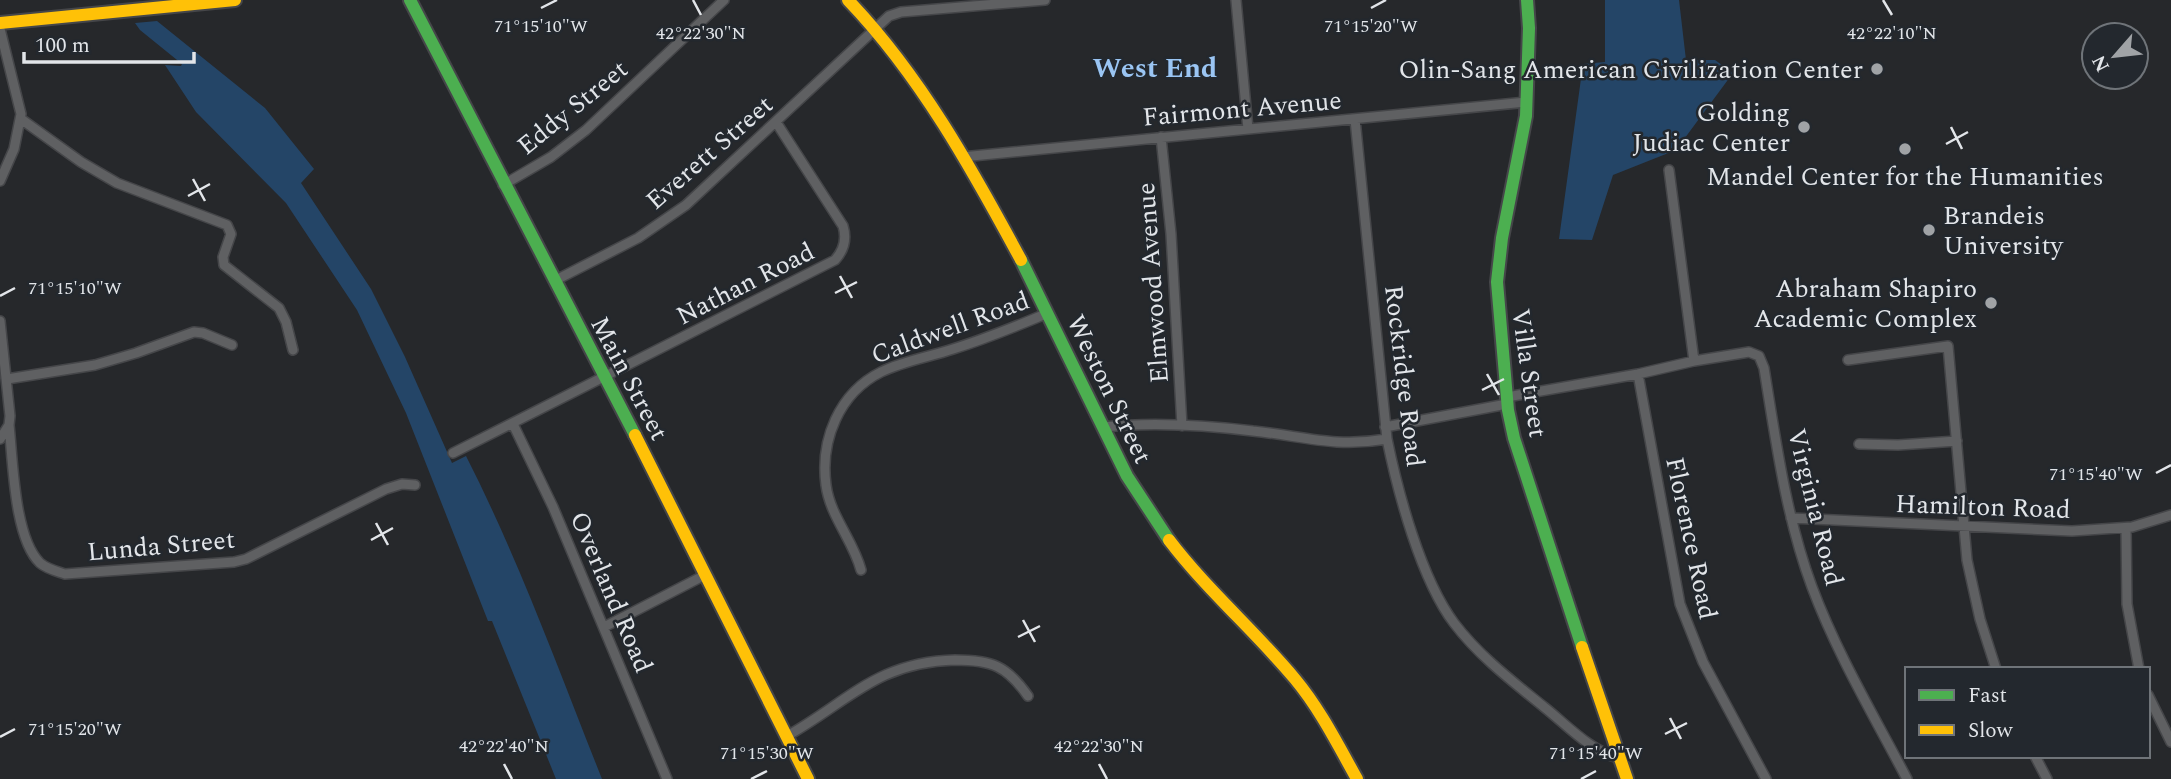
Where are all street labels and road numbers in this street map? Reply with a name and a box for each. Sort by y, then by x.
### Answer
street label: Eddy Street [508,50,637,165]
street label: Fairmont Avenue [1141,80,1343,138]
street label: Everett Street [637,86,782,220]
street label: Elmwood Avenue [1126,181,1180,385]
street label: Nathan Road [669,232,822,336]
street label: Caldwell Road [865,281,1035,375]
street label: Rockridge Road [1373,283,1435,469]
street label: Villa Street [1500,306,1558,440]
street label: Weston Street [1056,308,1163,471]
street label: Main Street [580,309,679,448]
street label: Virginia Road [1776,424,1854,590]
street label: Florence Road [1654,453,1728,623]
street label: Hamilton Road [1895,484,2071,530]
street label: Overland Road [559,505,663,679]
street label: Lunda Street [86,520,237,572]

